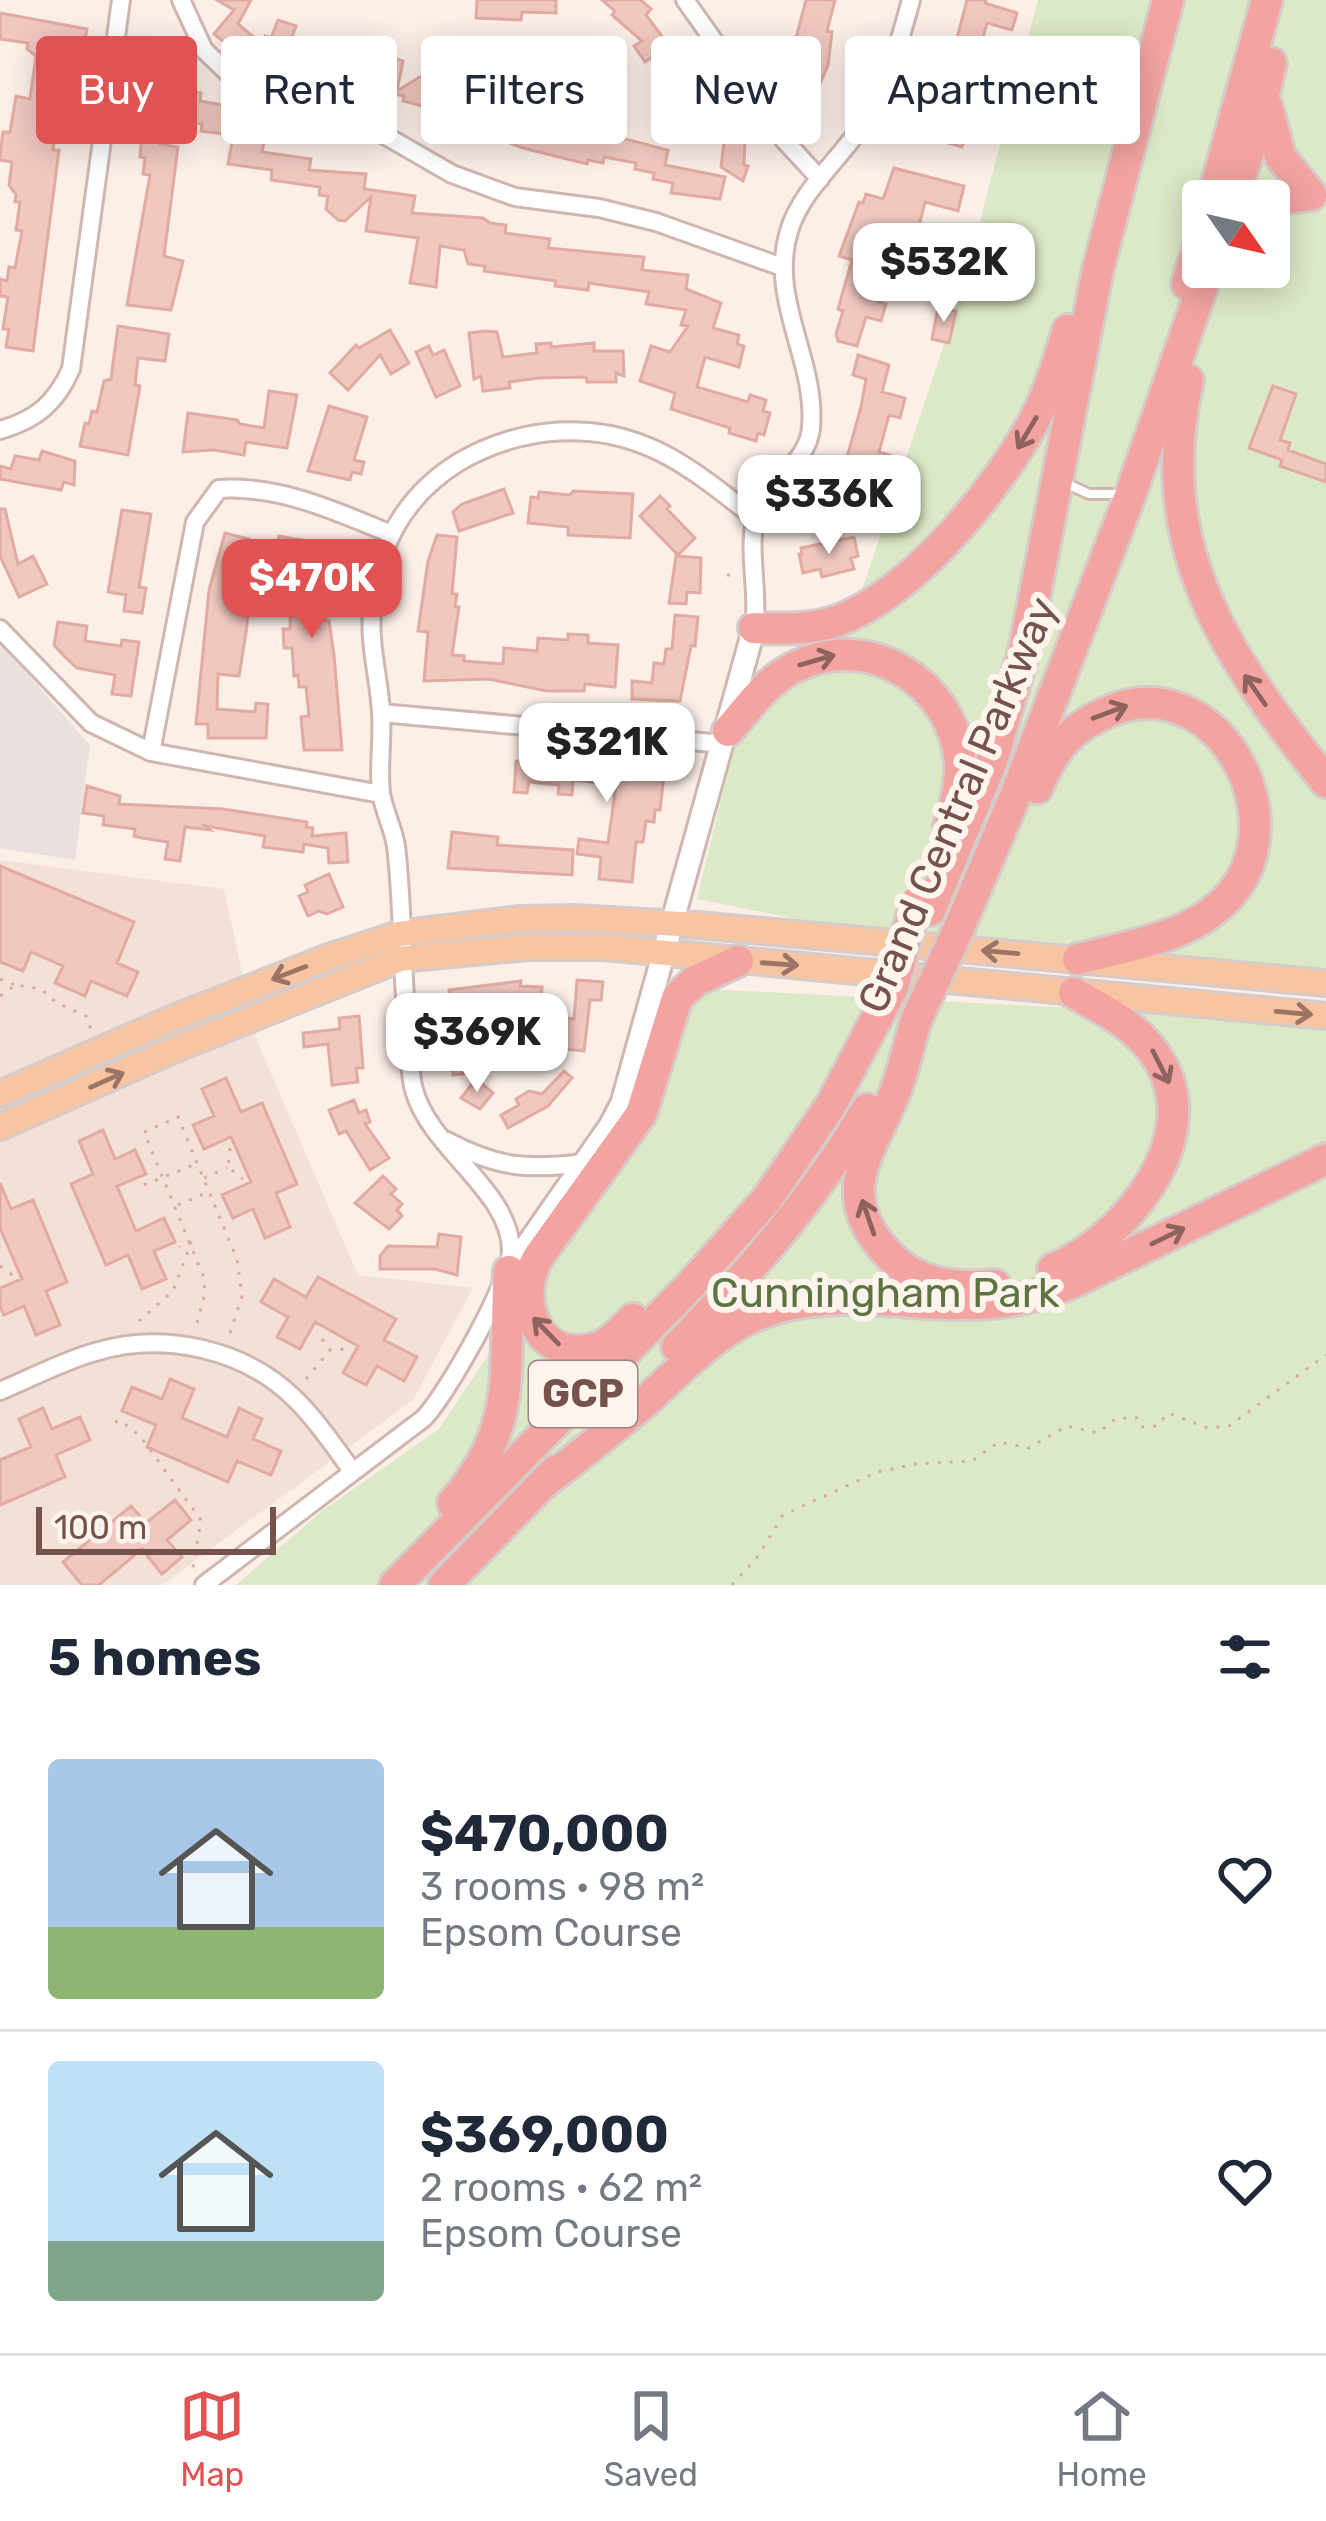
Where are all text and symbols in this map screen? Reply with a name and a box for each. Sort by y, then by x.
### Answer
chip: Buy [36,36,197,144]
chip: Rent [221,36,397,144]
chip: Filters [421,36,627,144]
chip: New [651,36,821,144]
chip: Apartment [845,36,1140,144]
north arrow [1182,180,1290,288]
map controls [1182,180,1290,288]
pin: $532K [860,223,1028,325]
text: $532K [880,239,1008,285]
one-way arrow [1014,414,1038,449]
pin: $336K [745,455,913,557]
text: $336K [765,471,893,517]
pin: $470K [228,539,396,641]
text: $470K [249,555,375,601]
street label: Grand Central Parkway [848,590,1068,1020]
one-way arrow [797,648,835,670]
one-way arrow [1243,673,1268,707]
one-way arrow [1091,700,1128,721]
pin: $321K [523,703,691,805]
text: $321K [546,719,668,765]
one-way arrow [982,940,1021,963]
one-way arrow [760,953,799,976]
one-way arrow [271,963,308,985]
pin: $369K [393,993,561,1095]
one-way arrow [1274,1002,1313,1025]
text: $369K [413,1009,541,1055]
one-way arrow [1150,1049,1173,1085]
one-way arrow [88,1067,124,1089]
one-way arrow [855,1199,877,1237]
one-way arrow [1149,1224,1185,1246]
park label: Cunningham Park [711,1268,1060,1318]
one-way arrow [531,1317,561,1347]
road number: GCP [529,1361,637,1427]
scale bar [36,1501,276,1554]
text: 100 m [54,1508,147,1547]
icon: filters [1212,1624,1278,1690]
text: 5 homes [48,1627,261,1688]
text: $470,000 [420,1803,669,1864]
icon: home [144,1807,288,1951]
icon: heart [1212,1846,1278,1912]
text: 3 rooms · 98 m² [420,1864,704,1910]
text: Epsom Course [420,1910,682,1956]
text: $369,000 [420,2104,669,2165]
icon: home [144,2109,288,2253]
icon: heart [1212,2148,1278,2214]
text: 2 rooms · 62 m² [420,2165,702,2211]
text: Epsom Course [420,2211,682,2257]
tab: Map [179,2383,245,2494]
tab: Saved [604,2383,698,2494]
tab: Home [1056,2383,1147,2494]

